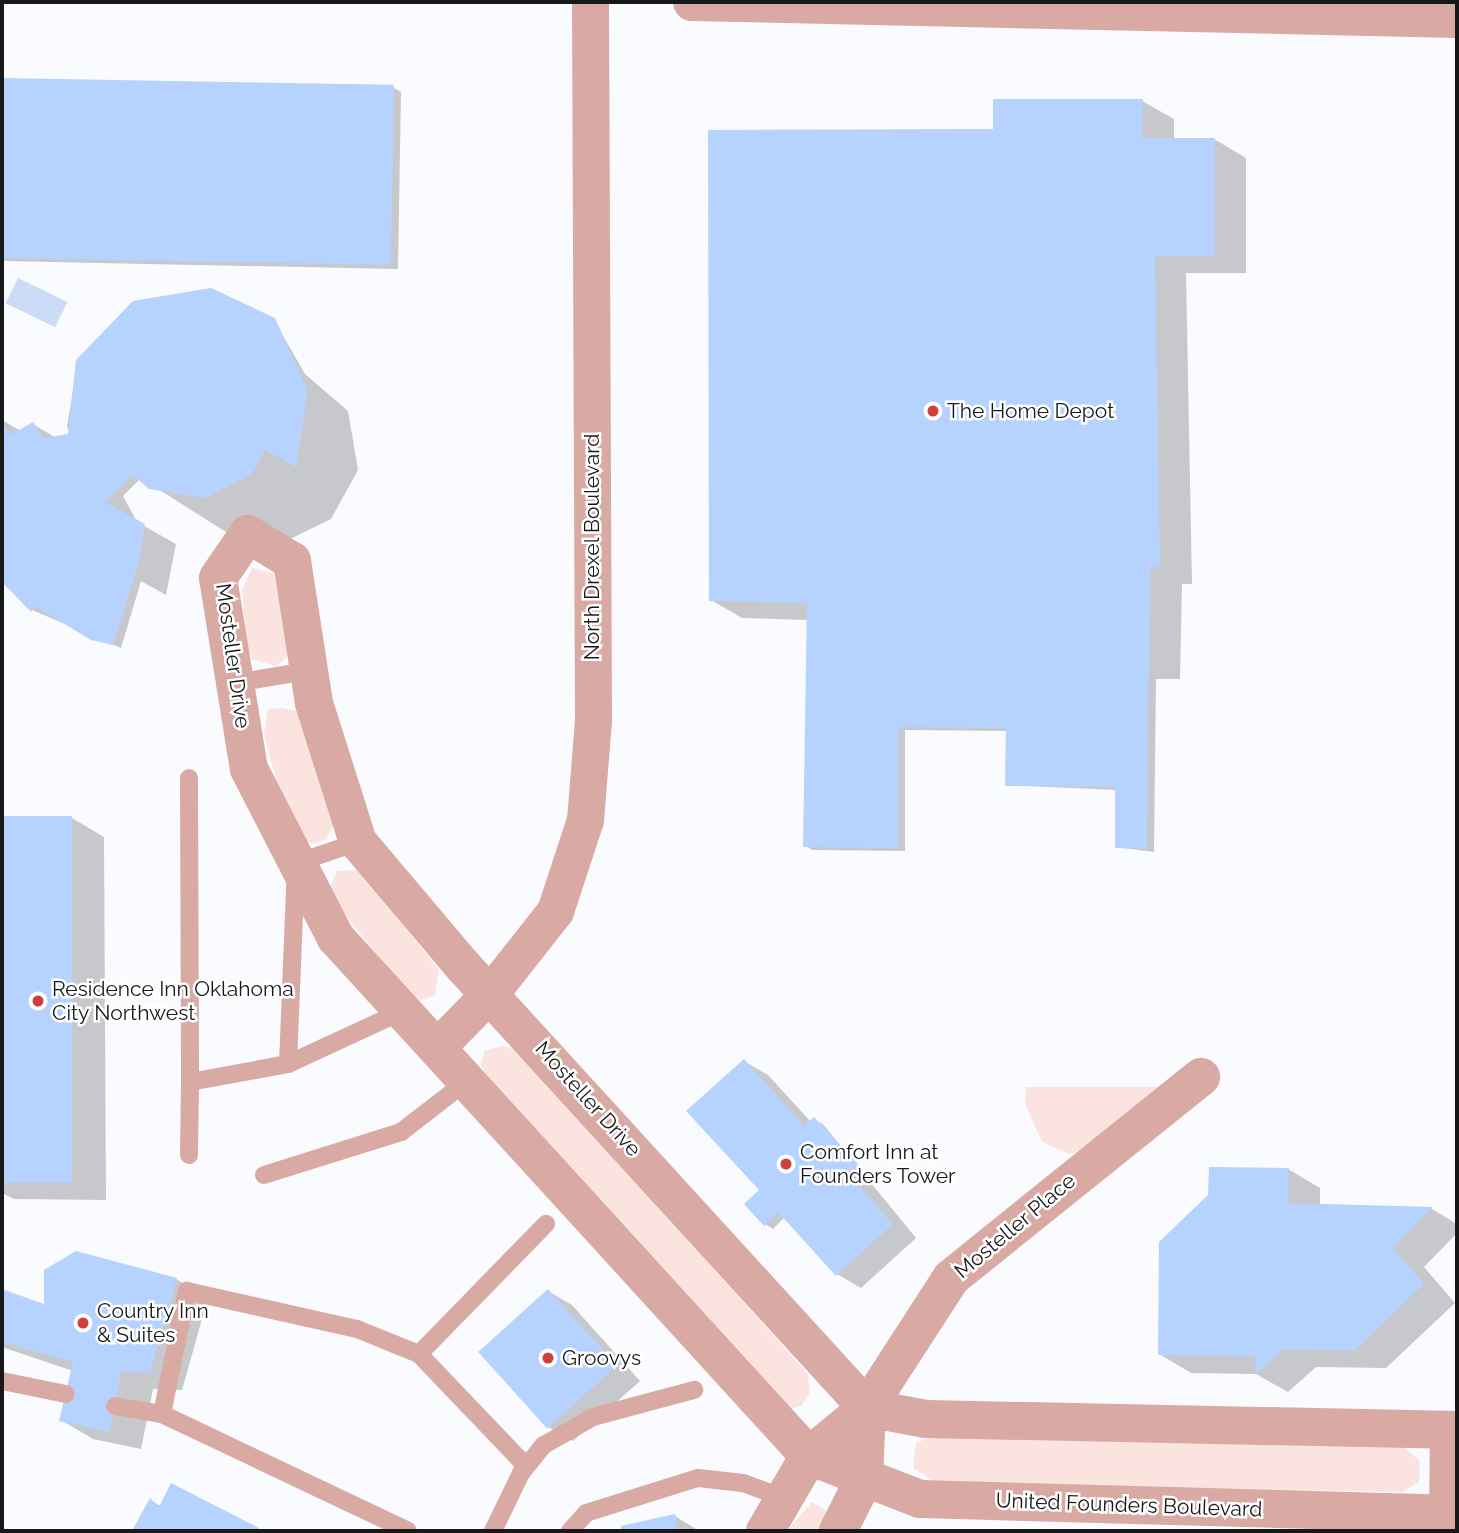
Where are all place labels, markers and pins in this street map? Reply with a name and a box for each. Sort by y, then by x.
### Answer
place label: The Home Depot [947,398,1114,424]
marker: The Home Depot [925,403,941,419]
place label: Residence Inn Oklahoma City Northwest [52,976,294,1026]
marker: Residence Inn Oklahoma City Northwest [30,993,46,1009]
place label: Comfort Inn at Founders Tower [800,1139,956,1189]
marker: Comfort Inn at Founders Tower [778,1156,794,1172]
place label: Country Inn & Suites [97,1298,209,1348]
marker: Country Inn & Suites [75,1315,91,1331]
place label: Groovys [562,1345,641,1371]
marker: Groovys [540,1350,556,1366]

